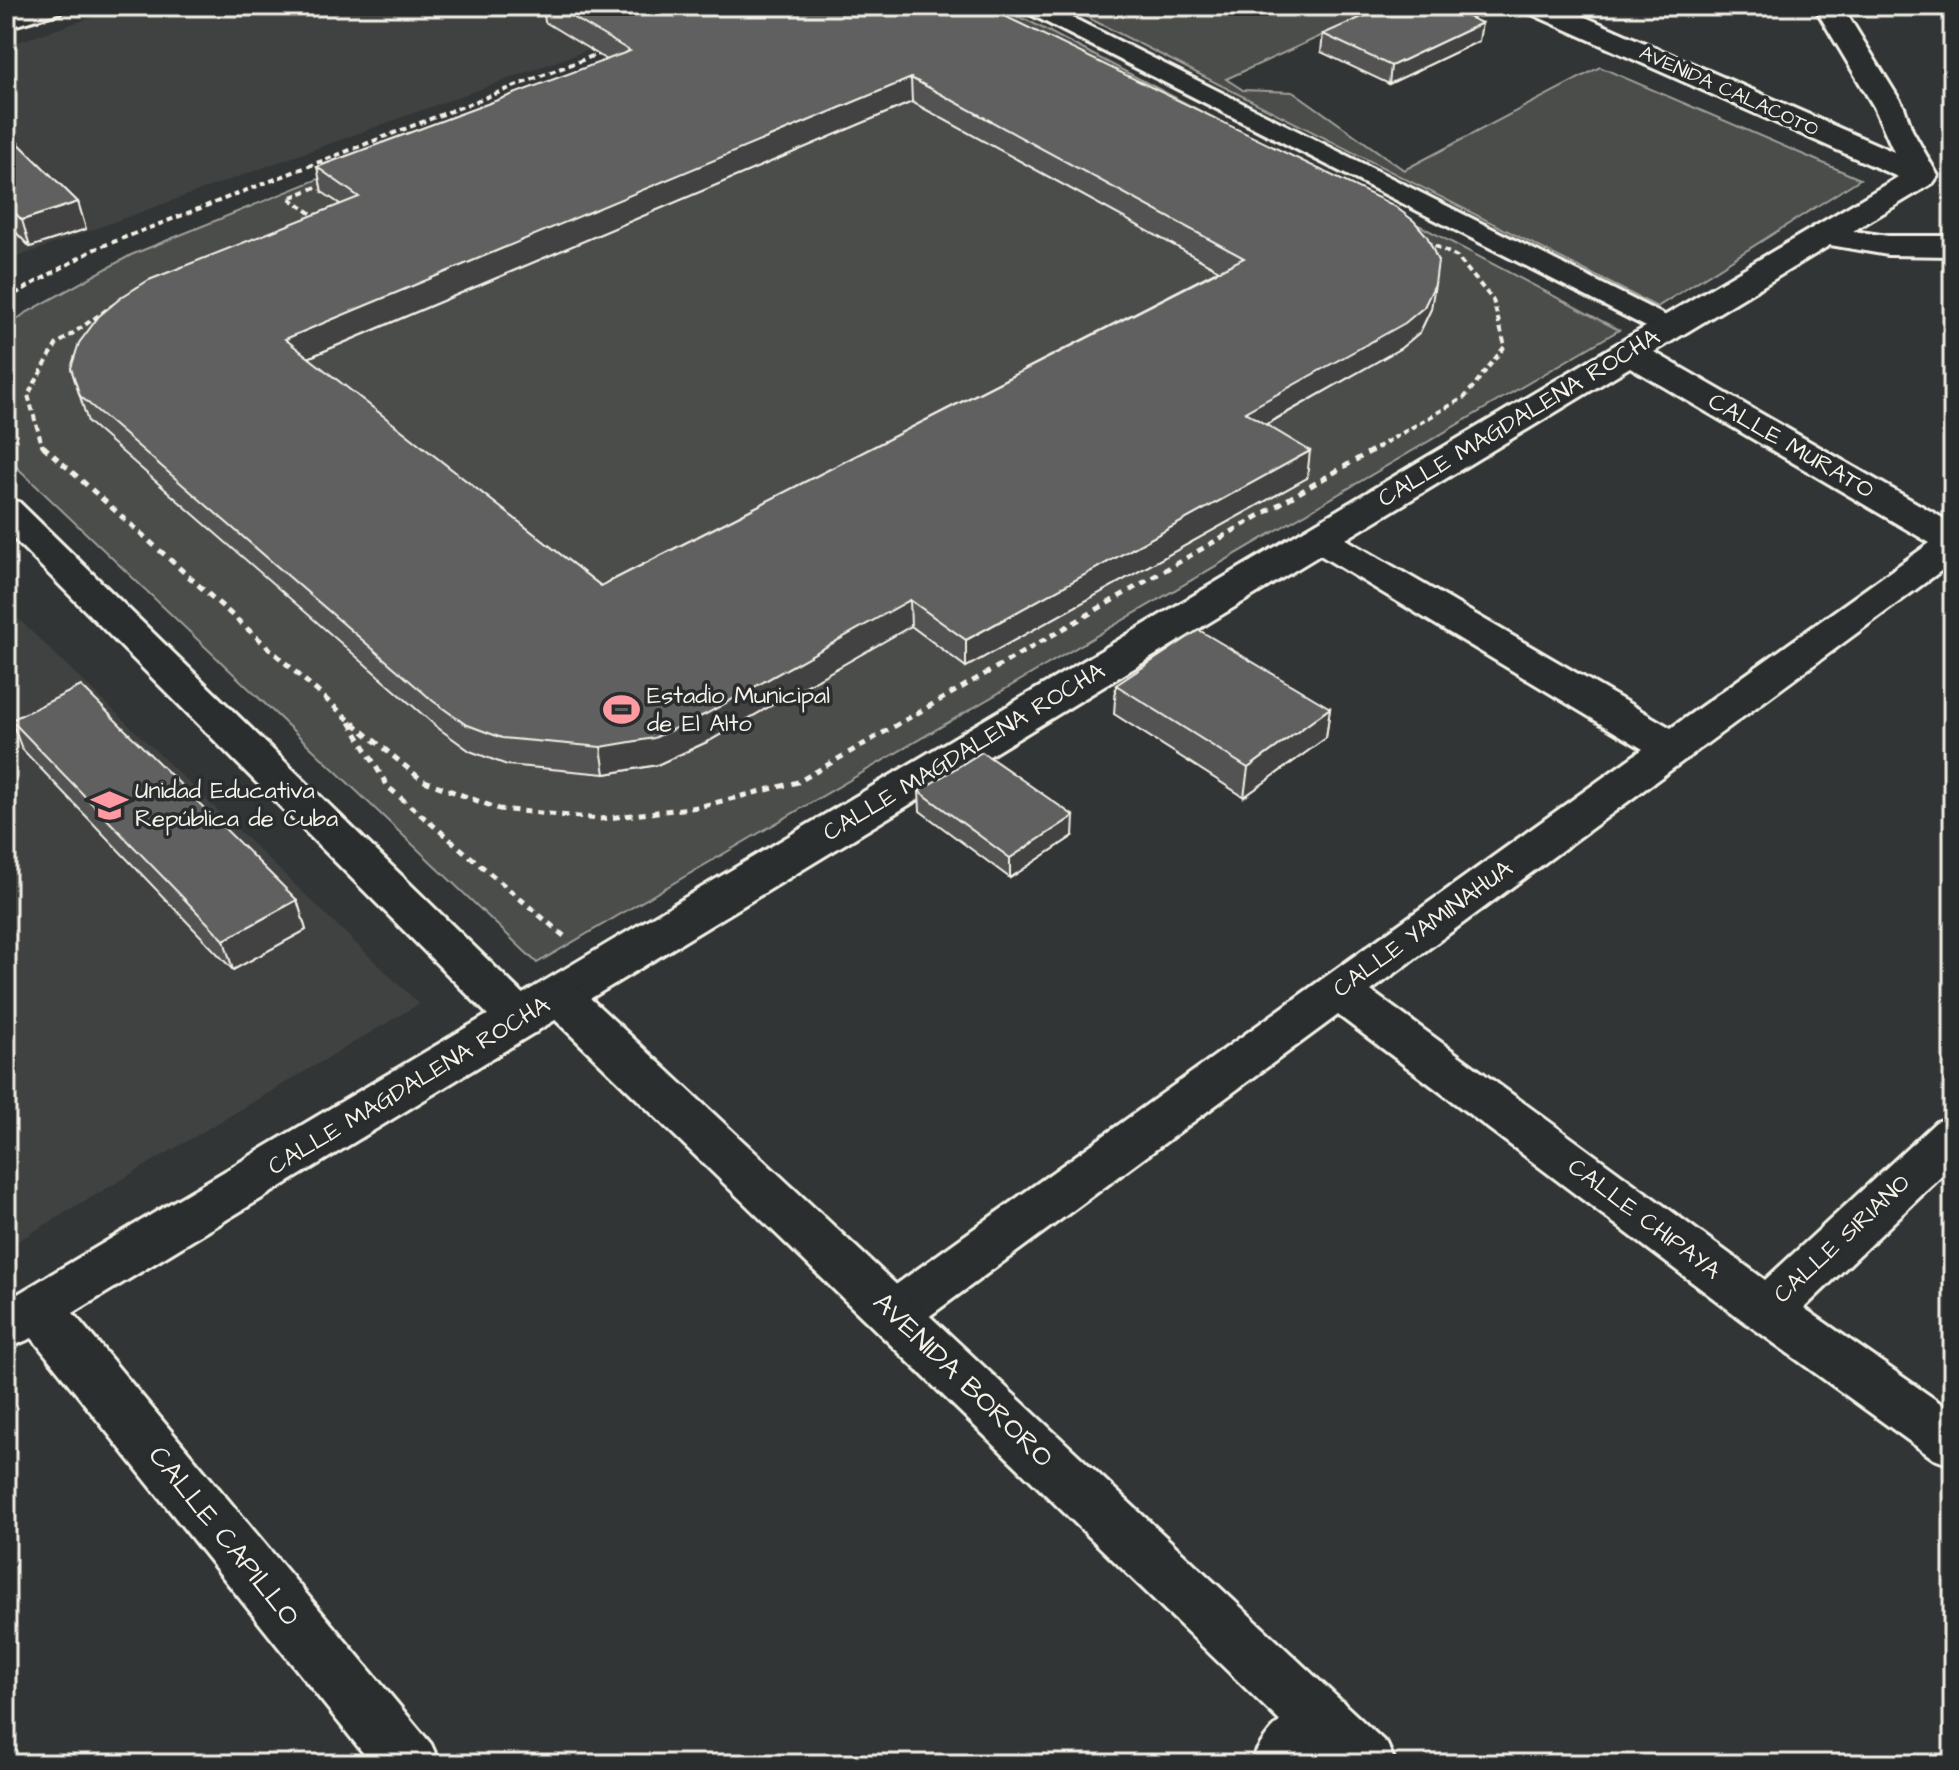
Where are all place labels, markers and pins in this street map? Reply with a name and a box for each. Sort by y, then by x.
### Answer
place label: Estadio Municipal de El Alto [647,679,830,741]
sports icon: Estadio Municipal de El Alto [602,691,640,729]
place label: Unidad Educativa República de Cuba [135,774,338,836]
school or university icon: Unidad Educativa República de Cuba [90,786,128,824]

